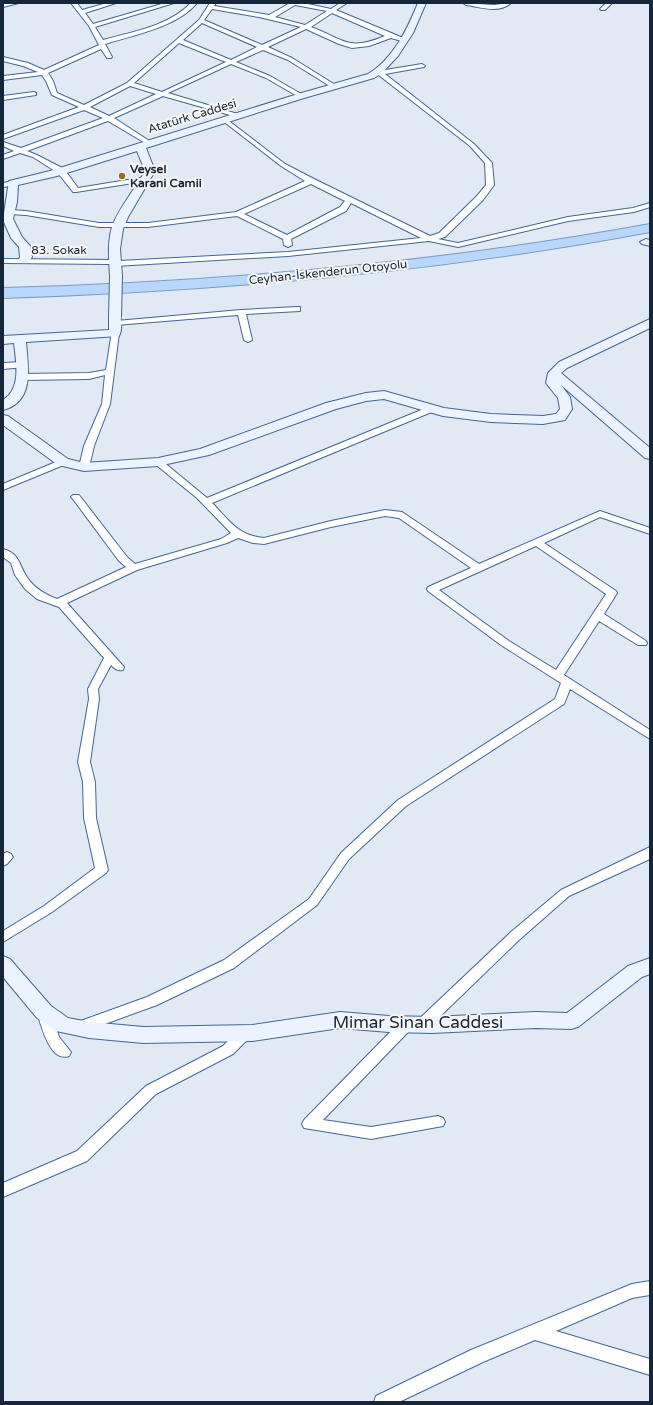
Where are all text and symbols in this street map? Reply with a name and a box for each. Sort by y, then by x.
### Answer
street label: Atatürk Caddesi [146,96,238,136]
place label: Veysel Karani Camii [130,162,202,190]
marker: Veysel Karani Camii [117,171,127,181]
street label: 83. Sokak [31,243,87,257]
street label: Ceyhan-İskenderun Otoyolu [248,257,408,287]
street label: Mimar Sinan Caddesi [333,1012,503,1033]

